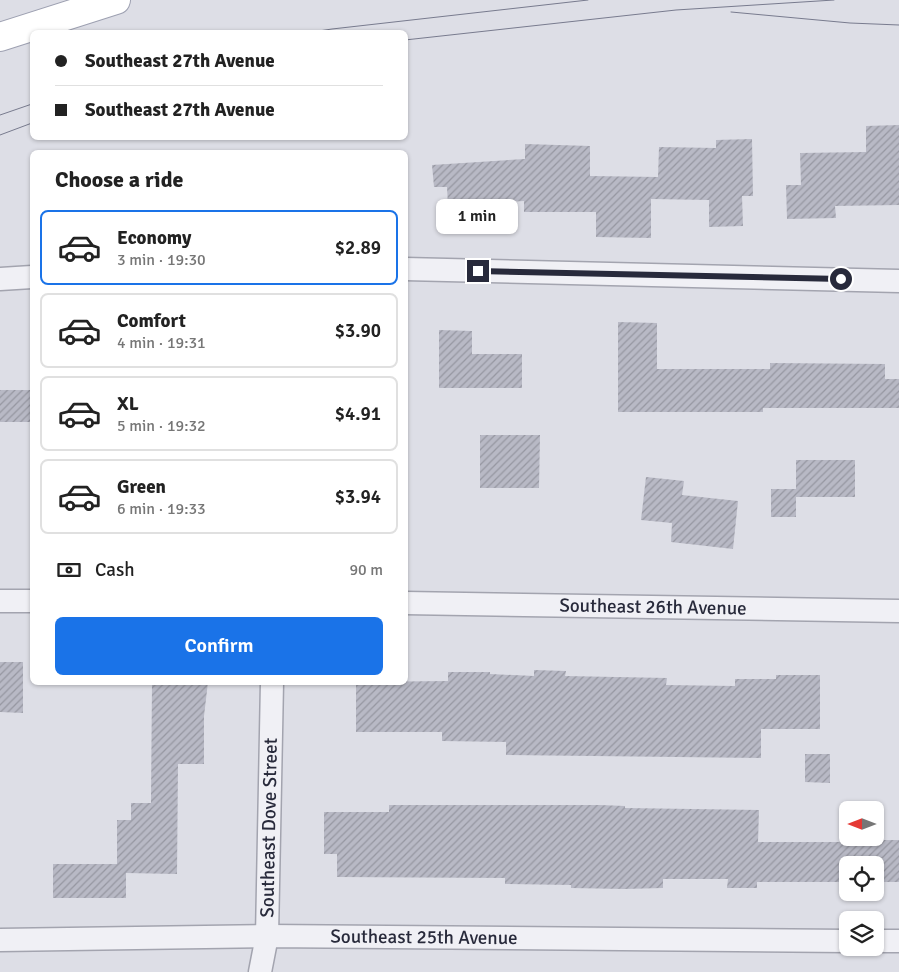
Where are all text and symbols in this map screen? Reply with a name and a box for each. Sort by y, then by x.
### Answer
text: Southeast 27th Avenue [85,49,275,73]
text: Southeast 27th Avenue [85,98,275,122]
text: Choose a ride [55,166,183,193]
callout: 1 min [437,198,519,234]
text: 1 min [458,206,496,226]
icon: car [57,225,102,270]
text: Economy [117,226,191,250]
text: $2.89 [335,236,381,260]
text: 3 min · 19:30 [117,250,206,270]
route end [467,260,489,282]
route start [830,268,852,290]
icon: car [57,308,102,353]
text: Comfort [117,309,186,333]
text: $3.90 [335,319,381,343]
text: 4 min · 19:31 [117,333,206,353]
icon: car [57,391,102,436]
text: XL [117,392,139,416]
text: $4.91 [335,402,381,426]
text: 5 min · 19:32 [117,416,206,436]
icon: car [57,474,102,519]
text: Green [117,475,166,499]
text: $3.94 [335,485,381,509]
text: 6 min · 19:33 [117,499,206,519]
icon: cash [55,556,83,584]
text: Cash [95,558,135,582]
text: 90 m [349,560,383,580]
street label: Southeast 26th Avenue [559,593,747,621]
button: Confirm [55,617,383,675]
street label: Southeast Dove Street [255,737,283,918]
north arrow [839,801,884,846]
map controls [839,801,884,956]
button: locate [839,856,884,901]
button: layers [839,911,884,956]
street label: Southeast 25th Avenue [330,925,518,950]

